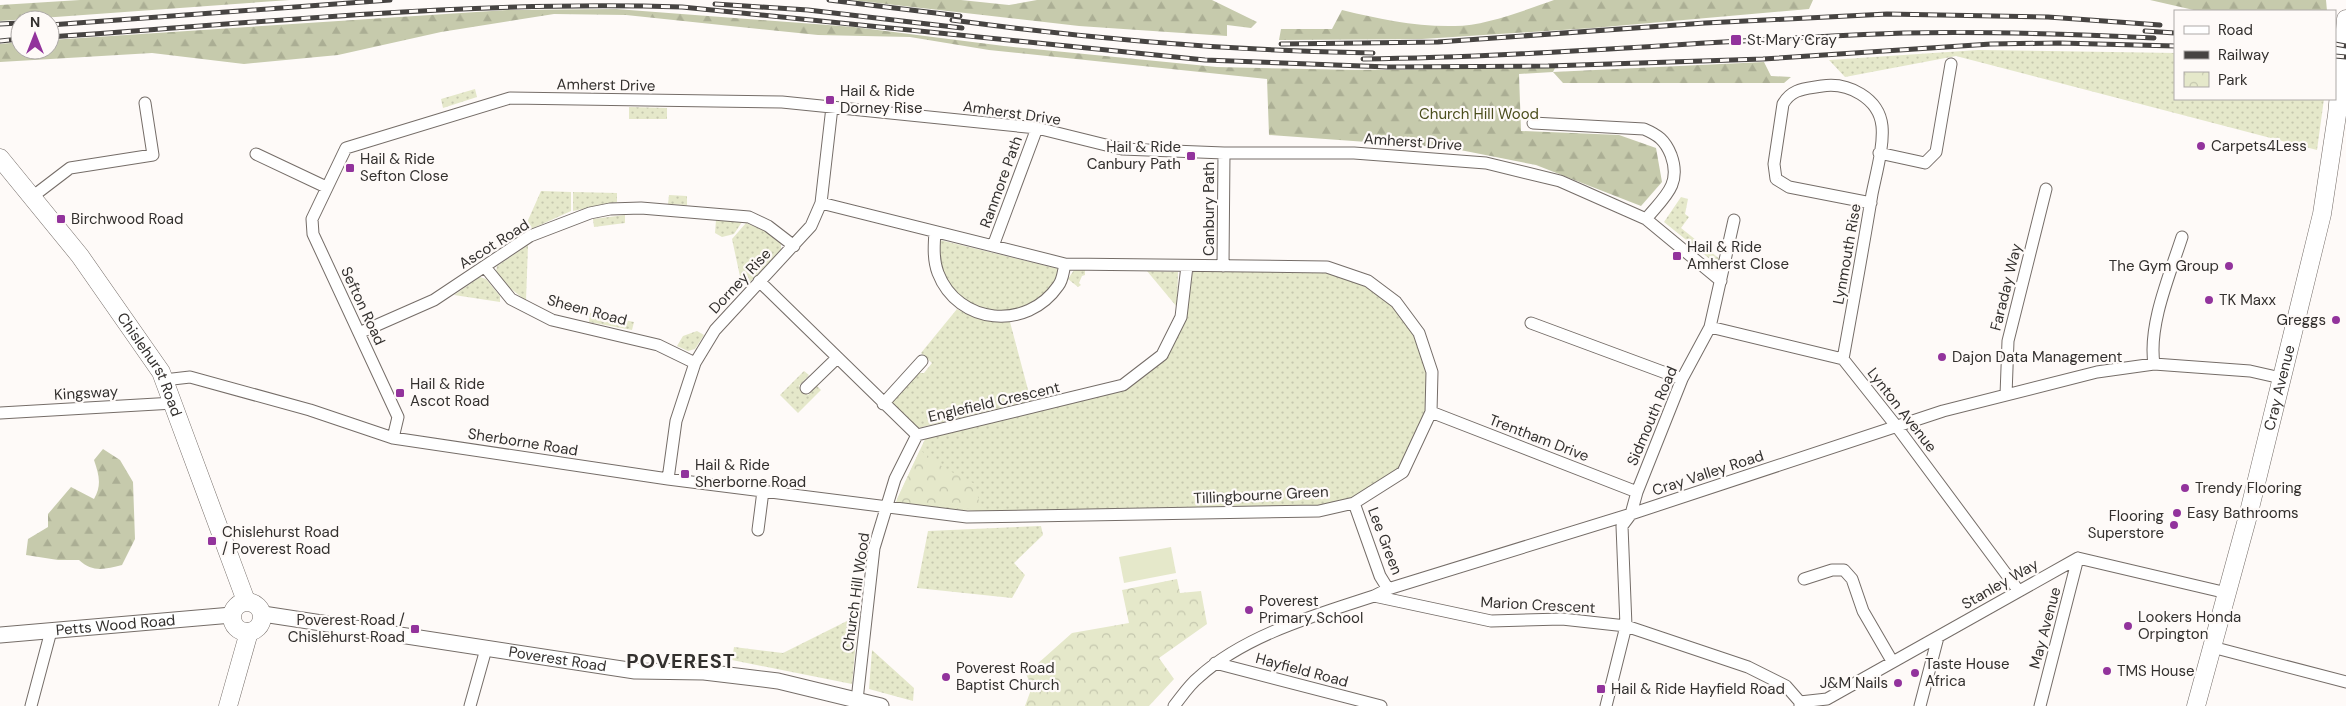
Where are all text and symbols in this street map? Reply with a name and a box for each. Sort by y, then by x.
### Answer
north arrow [10,10,60,60]
legend [2174,10,2336,100]
text: N [30,13,40,31]
text: Road [2218,20,2253,40]
place label: St Mary Cray [1747,30,1837,50]
marker: St Mary Cray [1729,33,1743,47]
text: Railway [2218,45,2270,65]
text: Park [2218,70,2248,90]
street label: Amherst Drive [557,74,655,96]
place label: Hail & Ride Dorney Rise [840,81,923,118]
marker: Hail & Ride Dorney Rise [824,94,836,106]
street label: Amherst Drive [962,96,1062,130]
park label: Church Hill Wood [1419,104,1539,124]
street label: Amherst Drive [1363,129,1463,155]
street label: Ranmore Path [975,133,1027,231]
place label: Carpets4Less [2211,136,2307,156]
place label: Hail & Ride Canbury Path [1087,137,1181,174]
marker: Carpets4Less [2195,140,2207,152]
place label: Hail & Ride Sefton Close [360,149,449,186]
marker: Hail & Ride Canbury Path [1185,150,1197,162]
marker: Hail & Ride Sefton Close [344,162,356,174]
street label: Canbury Path [1199,162,1219,256]
street label: Lynmouth Rise [1828,202,1866,306]
place label: Birchwood Road [71,209,183,229]
marker: Birchwood Road [55,213,67,225]
street label: Ascot Road [455,214,533,274]
place label: Hail & Ride Amherst Close [1687,237,1789,274]
street label: Faraday Way [1986,241,2027,333]
street label: Dorney Rise [705,244,775,318]
marker: Hail & Ride Amherst Close [1671,250,1683,262]
place label: The Gym Group [2109,256,2219,276]
marker: The Gym Group [2223,260,2235,272]
street label: Sefton Road [336,264,390,348]
street label: Sheen Road [545,290,629,330]
place label: TK Maxx [2219,290,2276,310]
marker: TK Maxx [2203,294,2215,306]
street label: Chislehurst Road [112,308,187,419]
place label: Greggs [2277,310,2326,330]
marker: Greggs [2330,314,2342,326]
street label: Cray Avenue [2259,343,2300,433]
place label: Dajon Data Management [1952,347,2123,367]
marker: Dajon Data Management [1936,351,1948,363]
street label: Sidmouth Road [1622,363,1682,469]
street label: Lynton Avenue [1863,364,1941,456]
place label: Hail & Ride Ascot Road [410,374,489,411]
street label: Englefield Crescent [926,377,1062,427]
street label: Kingsway [53,381,119,405]
marker: Hail & Ride Ascot Road [394,387,406,399]
street label: Trentham Drive [1486,410,1592,466]
street label: Sherborne Road [466,423,580,461]
street label: Cray Valley Road [1650,446,1766,500]
place label: Hail & Ride Sherborne Road [695,455,806,492]
marker: Hail & Ride Sherborne Road [679,468,691,480]
place label: Trendy Flooring [2195,478,2302,498]
street label: Tillingbourne Green [1193,481,1329,509]
marker: Trendy Flooring [2179,482,2191,494]
place label: Easy Bathrooms [2187,503,2299,523]
street label: Lee Green [1363,504,1407,578]
place label: Flooring Superstore [2088,506,2164,543]
marker: Easy Bathrooms [2171,507,2183,519]
marker: Flooring Superstore [2168,519,2180,531]
place label: Chislehurst Road / Poverest Road [222,522,339,559]
street label: Church Hill Wood [838,531,874,653]
marker: Chislehurst Road / Poverest Road [206,535,218,547]
street label: Stanley Way [1958,554,2043,614]
street label: May Avenue [2024,585,2066,671]
place label: Poverest Primary School [1259,591,1363,628]
street label: Marion Crescent [1480,592,1596,618]
marker: Poverest Primary School [1243,604,1255,616]
place label: Lookers Honda Orpington [2138,607,2241,644]
street label: Petts Wood Road [55,610,176,640]
place label: Poverest Road / Chislehurst Road [288,610,405,647]
marker: Lookers Honda Orpington [2122,620,2134,632]
marker: Poverest Road / Chislehurst Road [409,623,421,635]
street label: Poverest Road [507,642,608,676]
district label: POVEREST [626,648,736,674]
street label: Hayfield Road [1253,648,1351,692]
place label: Taste House Africa [1925,654,2010,691]
place label: Poverest Road Baptist Church [956,658,1059,695]
place label: TMS House [2117,661,2194,681]
marker: TMS House [2101,665,2113,677]
marker: Taste House Africa [1909,667,1921,679]
marker: Poverest Road Baptist Church [940,671,952,683]
place label: J&M Nails [1820,673,1888,693]
marker: J&M Nails [1892,677,1904,689]
place label: Hail & Ride Hayfield Road [1611,679,1785,699]
marker: Hail & Ride Hayfield Road [1595,683,1607,695]

